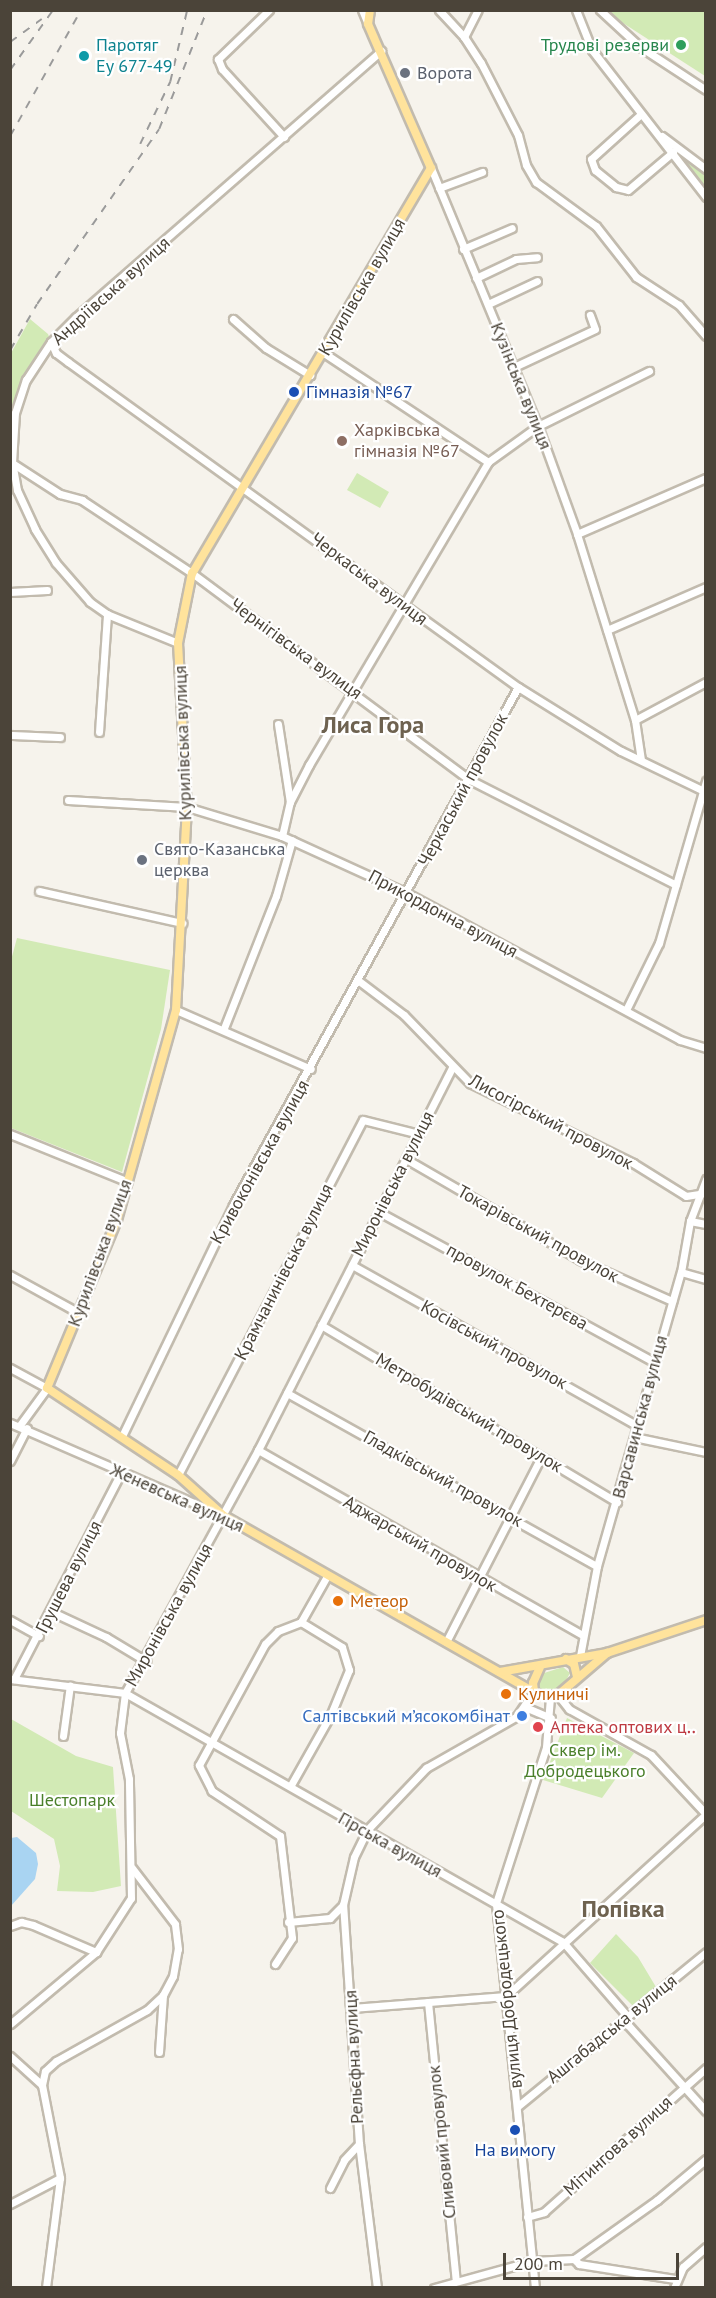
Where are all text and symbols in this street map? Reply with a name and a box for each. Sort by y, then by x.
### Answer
place label: Трудові резерви [541,34,669,56]
place label: Паротяг Еу 677-49 [96,35,173,78]
marker: Трудові резерви [674,38,688,52]
marker: Паротяг Еу 677-49 [77,49,91,63]
place label: Ворота [417,62,472,84]
marker: Ворота [398,66,412,80]
street label: Курилівська вулиця [314,214,410,360]
street label: Андріївська вулиця [47,232,175,350]
street label: Кузінська вулиця [486,319,556,453]
place label: Гімназія №67 [306,381,413,403]
marker: Гімназія №67 [287,385,301,399]
place label: Харківська гімназія №67 [354,420,460,462]
marker: Харківська гімназія №67 [335,434,349,448]
street label: Черкаська вулиця [306,528,432,630]
street label: Чернігівська вулиця [226,594,366,704]
street label: Курилівська вулиця [170,665,196,821]
street label: Черкаський провулок [413,710,513,870]
district label: Лиса Гора [322,711,424,739]
place label: Свято-Казанська церква [154,839,285,882]
marker: Свято-Казанська церква [135,853,149,867]
street label: Прикордонна вулиця [365,865,521,963]
street label: Лисогірський провулок [465,1070,637,1174]
street label: Кривоконівська вулиця [206,1076,314,1248]
street label: Миронівська вулиця [347,1108,439,1260]
street label: Курилівська вулиця [63,1176,137,1330]
street label: Крамчанинівська вулиця [230,1180,338,1364]
street label: Токарівський провулок [453,1181,623,1287]
street label: провулок Бехтерєва [443,1239,591,1335]
street label: Косівський провулок [417,1296,571,1394]
street label: Варсавинська вулиця [608,1333,672,1501]
street label: Метробудівський провулок [372,1349,566,1477]
street label: Гладківський провулок [359,1426,527,1532]
street label: Женевська вулиця [107,1459,247,1537]
street label: Аджарський провулок [339,1491,501,1597]
street label: Грушева вулиця [31,1517,107,1637]
street label: Миронівська вулиця [121,1540,217,1690]
place label: Метеор [350,1590,409,1612]
marker: Метеор [331,1594,345,1608]
place label: Кулиничі [518,1683,589,1705]
marker: Кулиничі [499,1687,513,1701]
place label: Салтівський м’ясокомбінат [302,1705,510,1727]
marker: Салтівський м’ясокомбінат [515,1709,529,1723]
place label: Аптека оптових ц‥ [550,1716,697,1738]
marker: Аптека оптових ц‥ [531,1720,545,1734]
park label: Сквер ім. Добродецького [524,1740,646,1782]
park label: Шестопарк [29,1789,115,1811]
street label: Гірська вулиця [334,1808,446,1882]
district label: Попівка [581,1895,665,1923]
street label: вулиця Добродецького [487,1908,527,2090]
street label: Ашгабадська вулиця [543,1970,681,2088]
street label: Рельєфна вулиця [340,1990,368,2124]
street label: Сливовий провулок [423,2064,461,2220]
street label: Мітингова вулиця [559,2092,677,2200]
marker: На вимогу [508,2123,522,2137]
place label: На вимогу [475,2139,555,2161]
scale bar [506,2241,682,2279]
text: 200 m [514,2252,563,2275]

